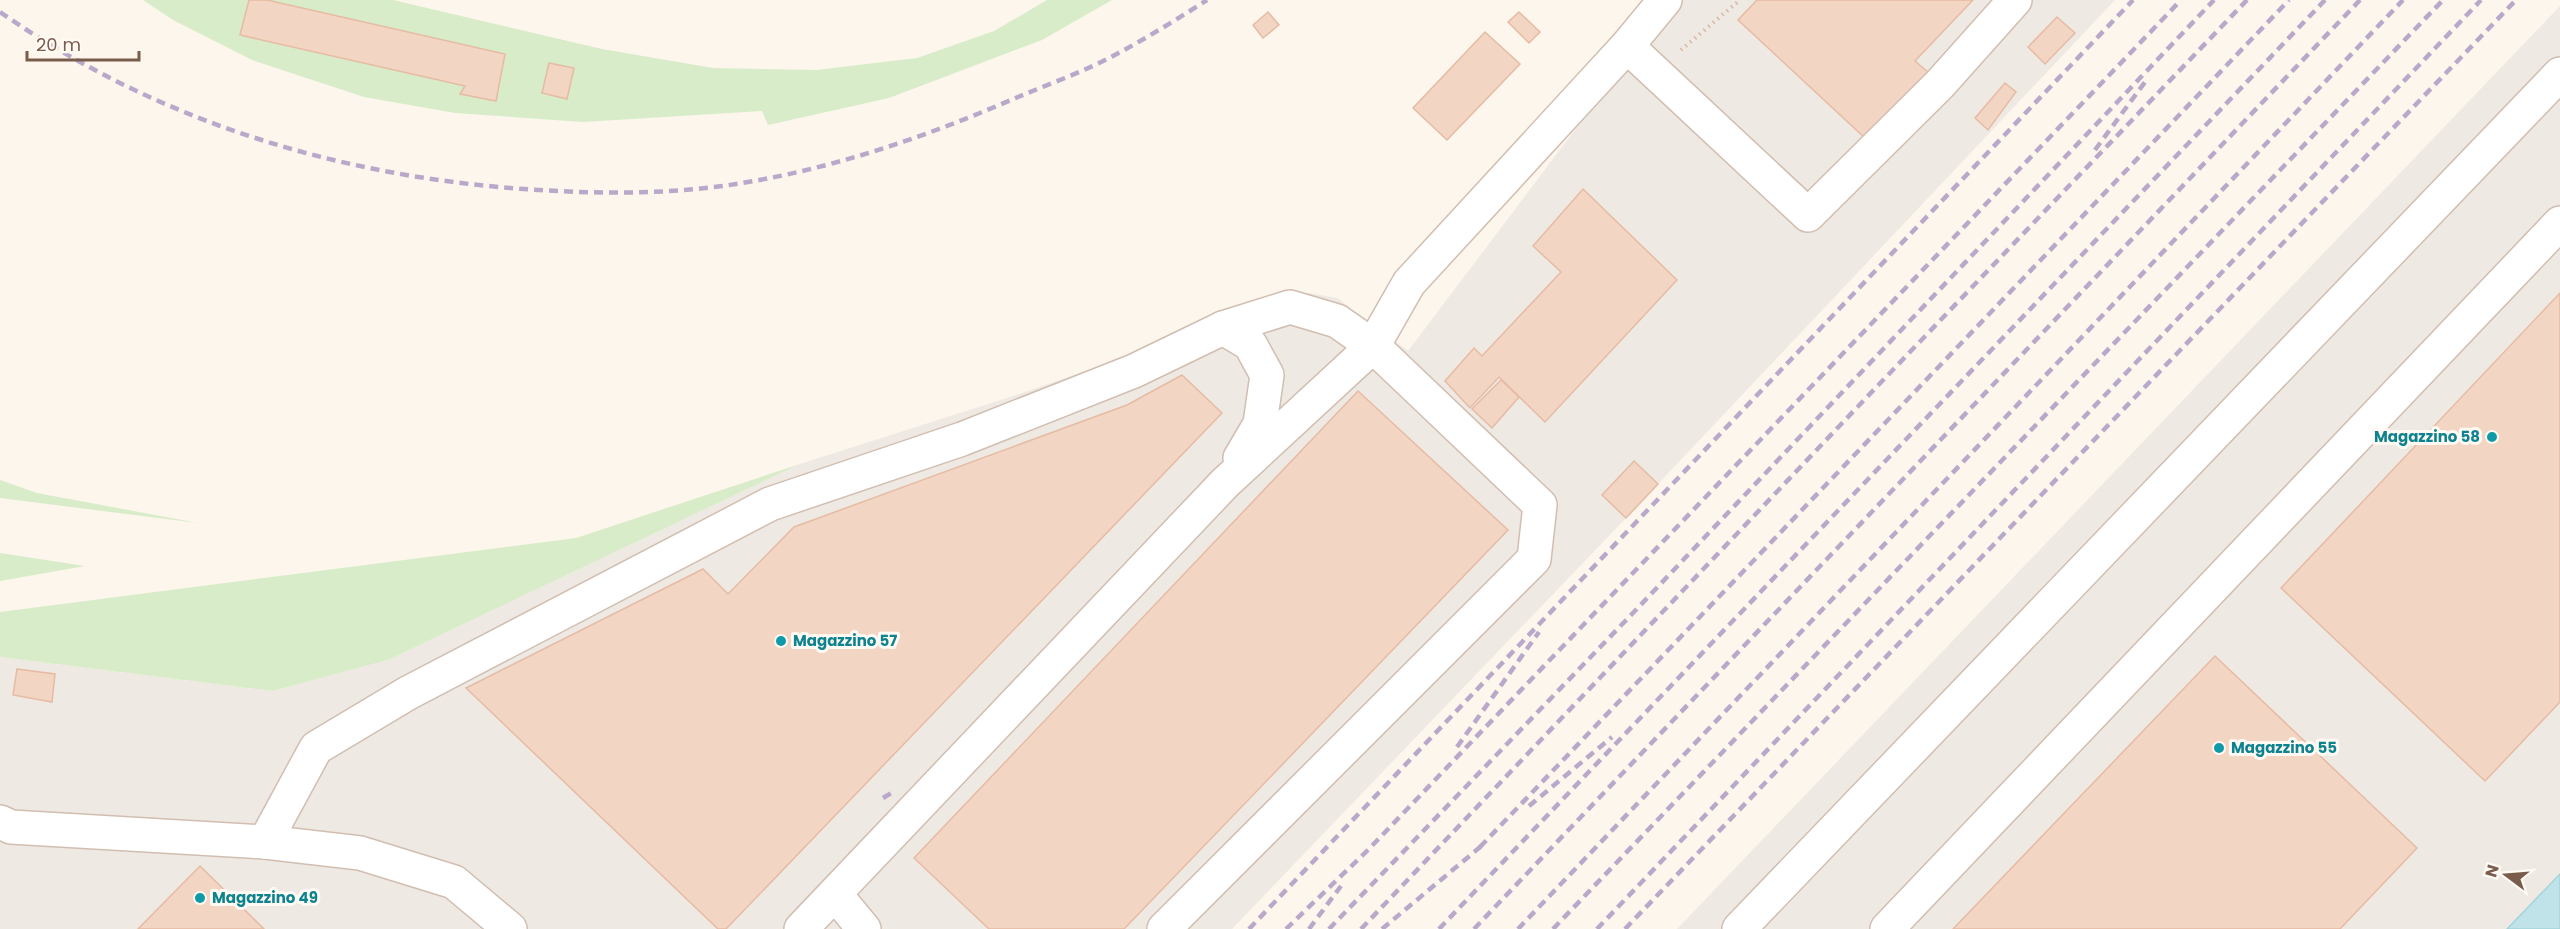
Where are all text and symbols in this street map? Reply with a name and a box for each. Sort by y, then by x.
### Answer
scale bar [27,24,140,62]
text: 20 m [36,32,81,57]
place label: Magazzino 58 [2374,426,2480,447]
marker: Magazzino 58 [2485,430,2499,444]
place label: Magazzino 57 [793,630,897,651]
marker: Magazzino 57 [774,634,788,648]
place label: Magazzino 55 [2231,737,2337,758]
marker: Magazzino 55 [2212,741,2226,755]
north arrow [2476,845,2536,905]
text: N [2479,862,2505,880]
place label: Magazzino 49 [212,887,318,908]
marker: Magazzino 49 [193,891,207,905]

